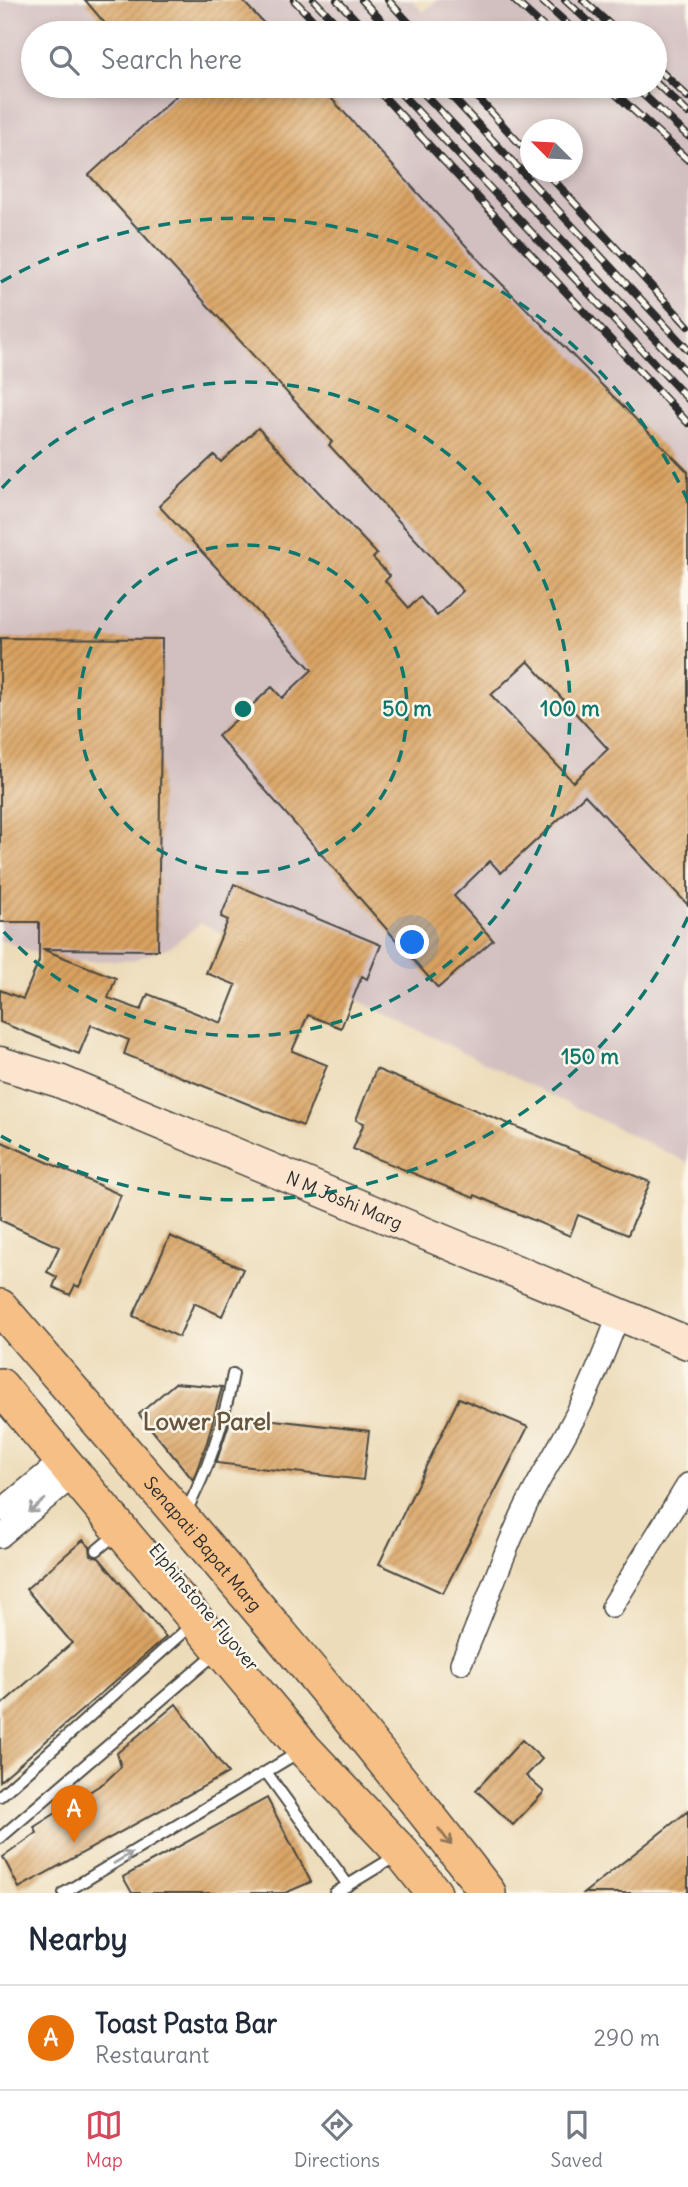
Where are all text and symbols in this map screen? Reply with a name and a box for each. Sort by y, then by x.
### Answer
search box [21,21,667,98]
icon: search [45,41,83,79]
text: Search here [101,43,242,76]
north arrow [520,119,583,182]
text: 50 m [382,695,432,722]
text: 100 m [540,695,600,722]
centre of rings [231,697,255,721]
your location [395,925,429,959]
text: 150 m [561,1043,619,1070]
street label: N M Joshi Marg [283,1166,406,1234]
district label: Lower Parel [143,1406,271,1436]
street label: Senapati Bapat Marg [139,1471,267,1616]
one-way arrow [29,1498,47,1514]
street label: Elphinstone Flyover [144,1539,264,1676]
pin: A [51,1785,97,1843]
one-way arrow [438,1827,453,1845]
one-way arrow [112,1851,132,1865]
text: Nearby [28,1920,128,1958]
text: Toast Pasta Bar [95,2007,277,2040]
text: A [44,2023,58,2052]
text: 290 m [593,2023,660,2052]
text: Restaurant [95,2040,209,2069]
tab: Map [85,2106,123,2172]
tab: Directions [294,2106,380,2172]
tab: Saved [551,2106,603,2172]

